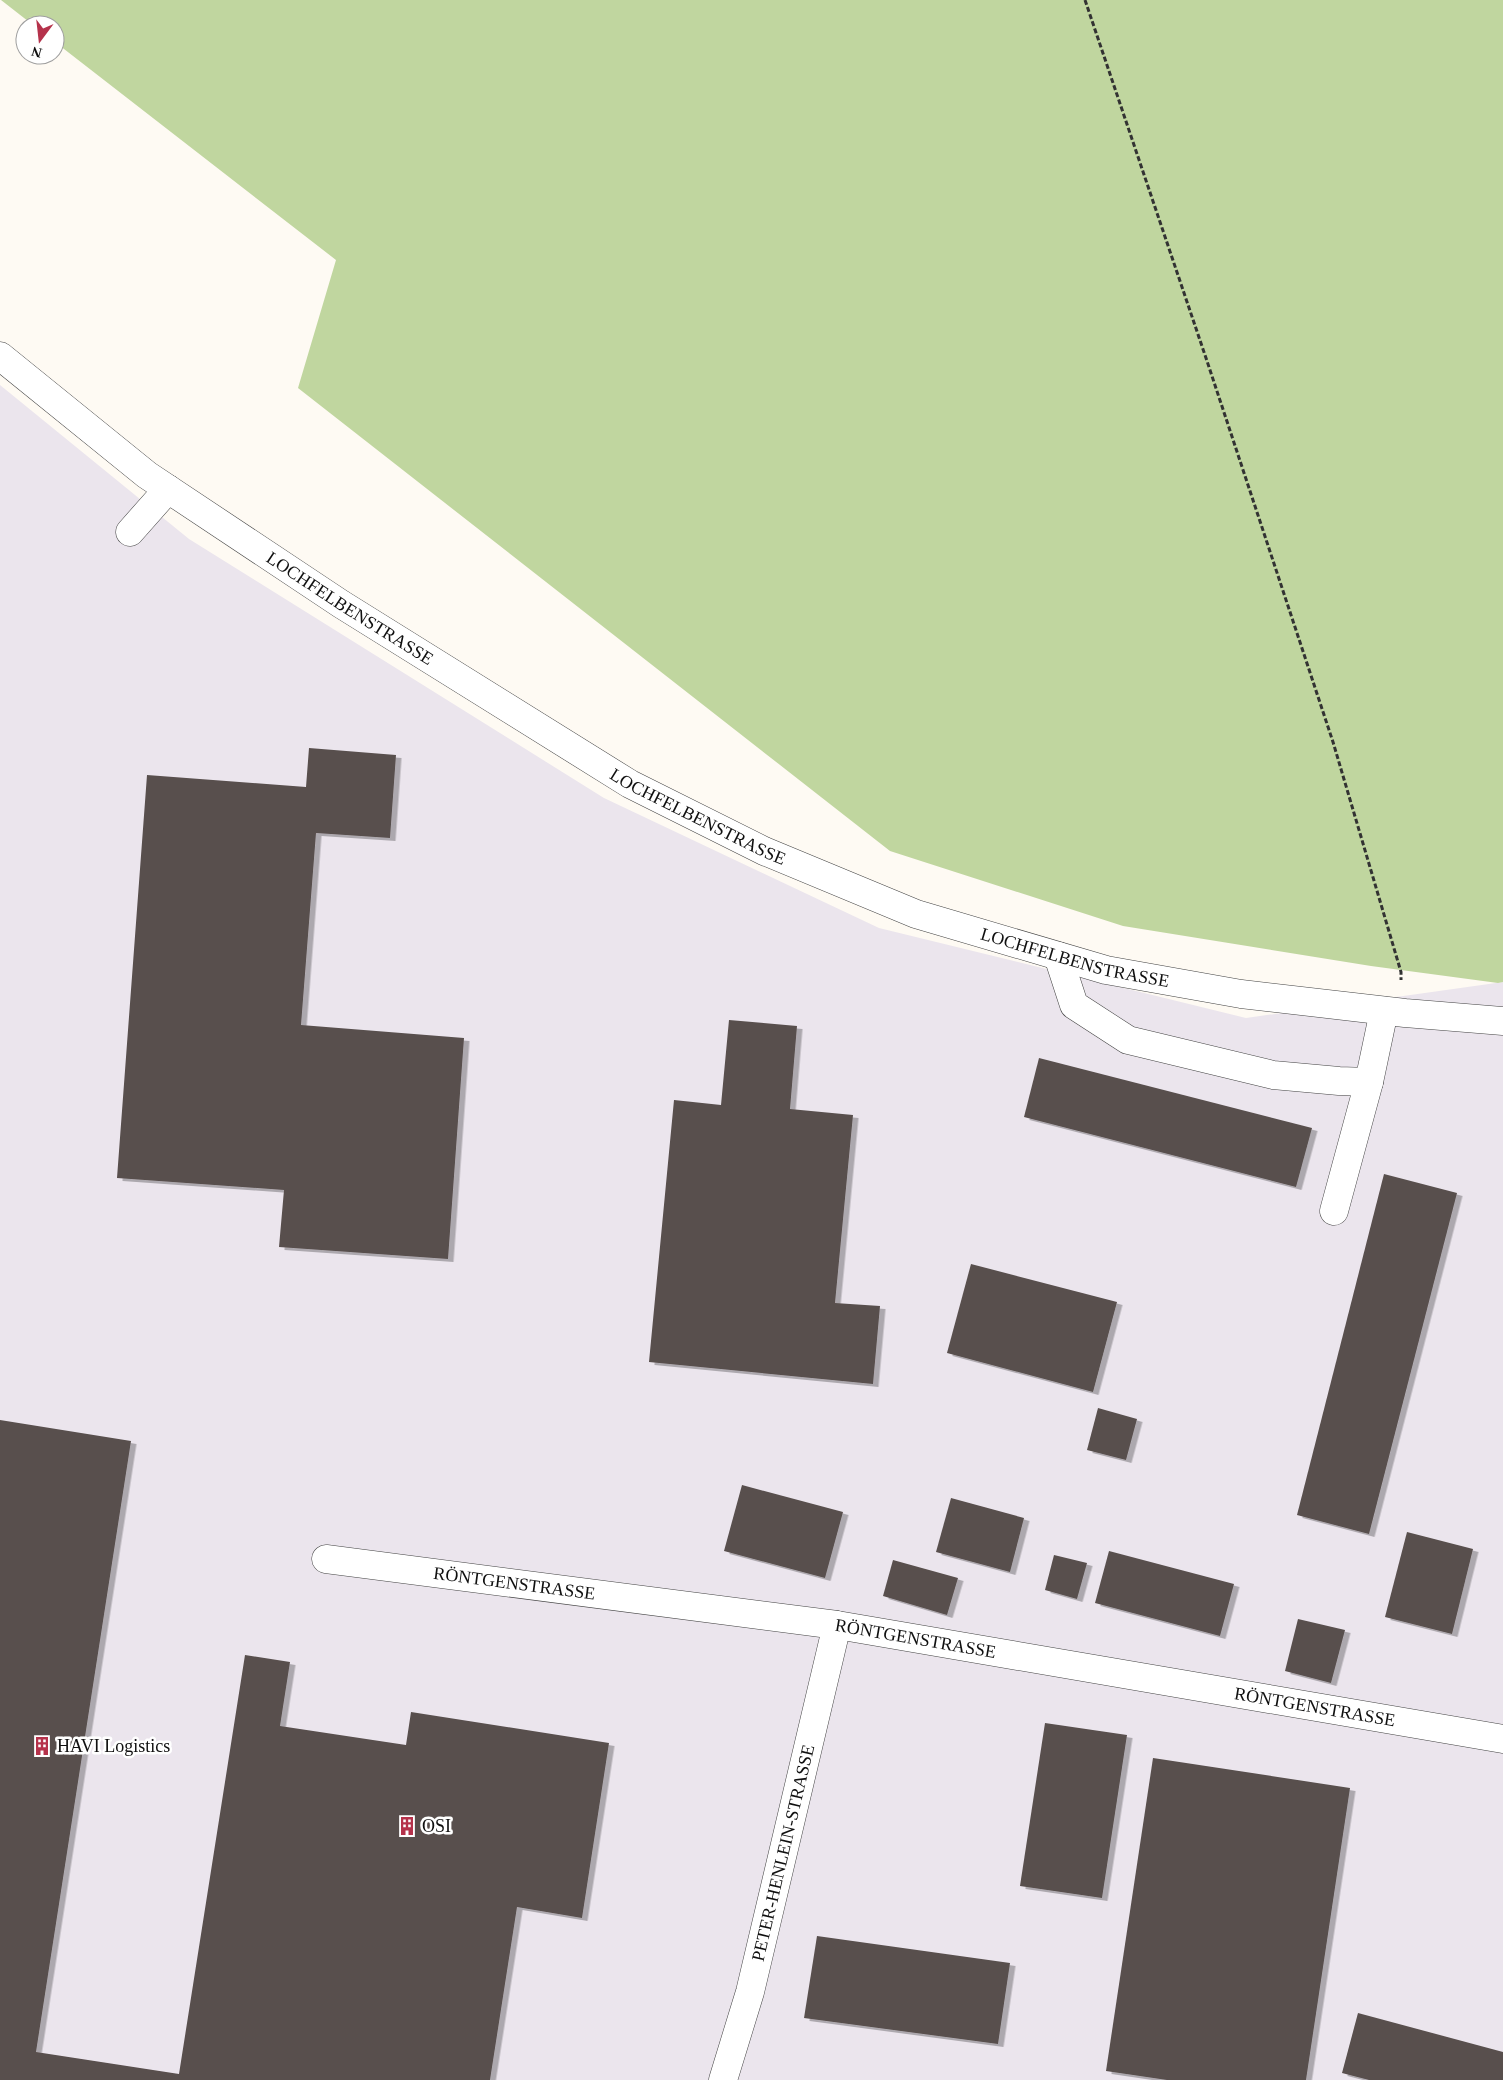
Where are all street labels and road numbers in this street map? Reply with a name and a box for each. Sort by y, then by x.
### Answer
street label: LOCHFELBENSTRASSE [263,547,437,669]
street label: LOCHFELBENSTRASSE [606,764,789,869]
street label: LOCHFELBENSTRASSE [978,924,1171,991]
street label: RÖNTGENSTRASSE [432,1563,597,1604]
street label: RÖNTGENSTRASSE [834,1615,998,1662]
street label: RÖNTGENSTRASSE [1233,1683,1397,1730]
street label: PETER-HENLEIN-STRASSE [748,1743,818,1963]

